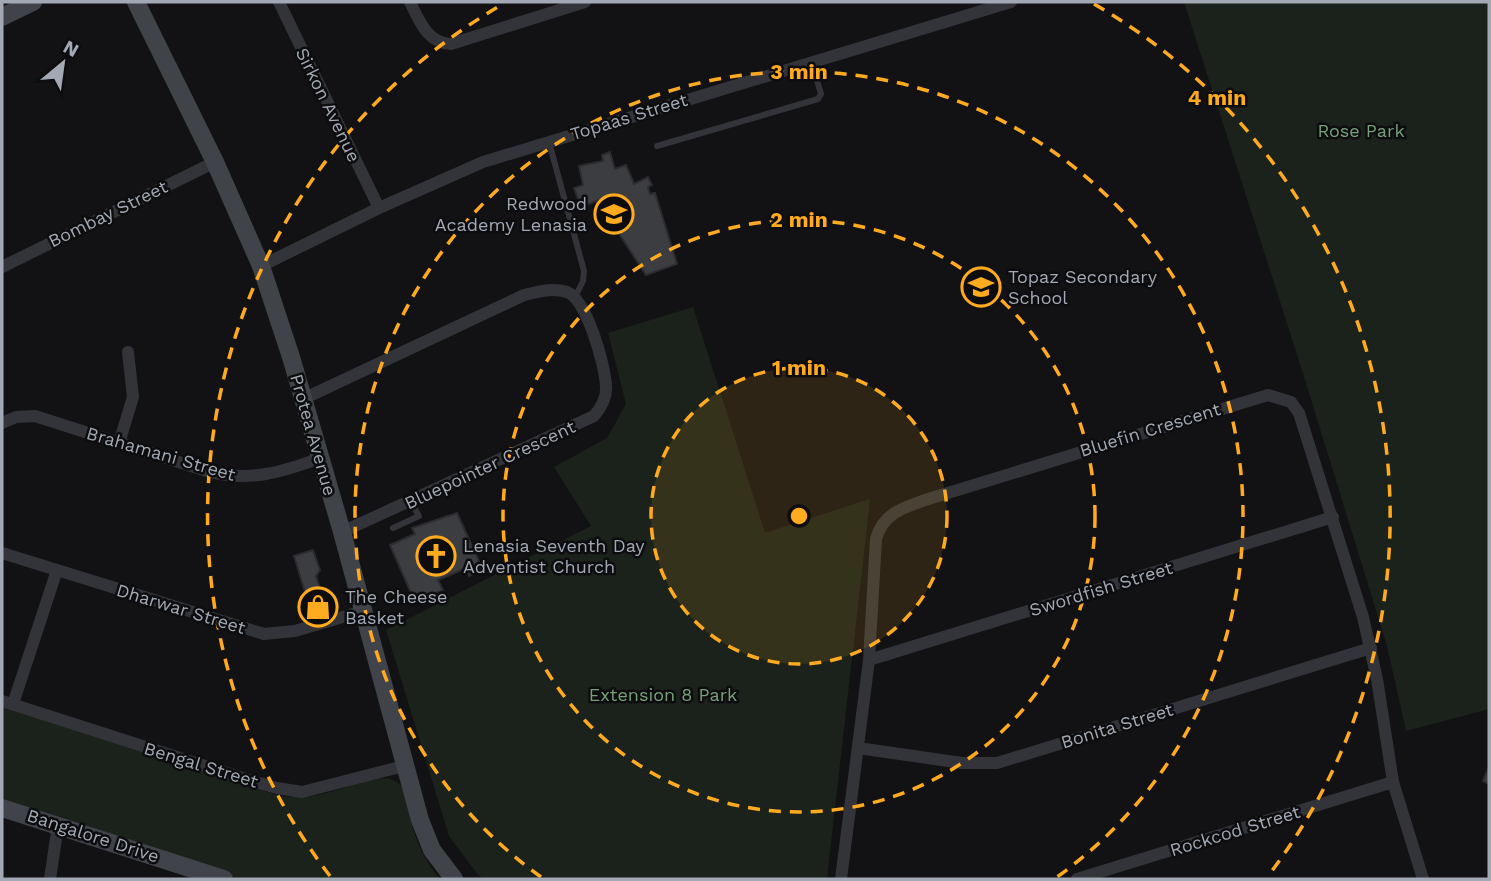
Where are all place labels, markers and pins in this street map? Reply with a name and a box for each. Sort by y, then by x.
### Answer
place label: Redwood Academy Lenasia [435,193,587,235]
school or university icon: Redwood Academy Lenasia [593,193,635,235]
school or university icon: Topaz Secondary School [960,266,1002,308]
place label: Topaz Secondary School [1008,266,1158,308]
centre of rings [787,504,811,528]
church icon: Lenasia Seventh Day Adventist Church [415,535,457,577]
place label: Lenasia Seventh Day Adventist Church [463,535,645,577]
shop icon: The Cheese Basket [297,586,339,628]
place label: The Cheese Basket [345,586,447,628]

